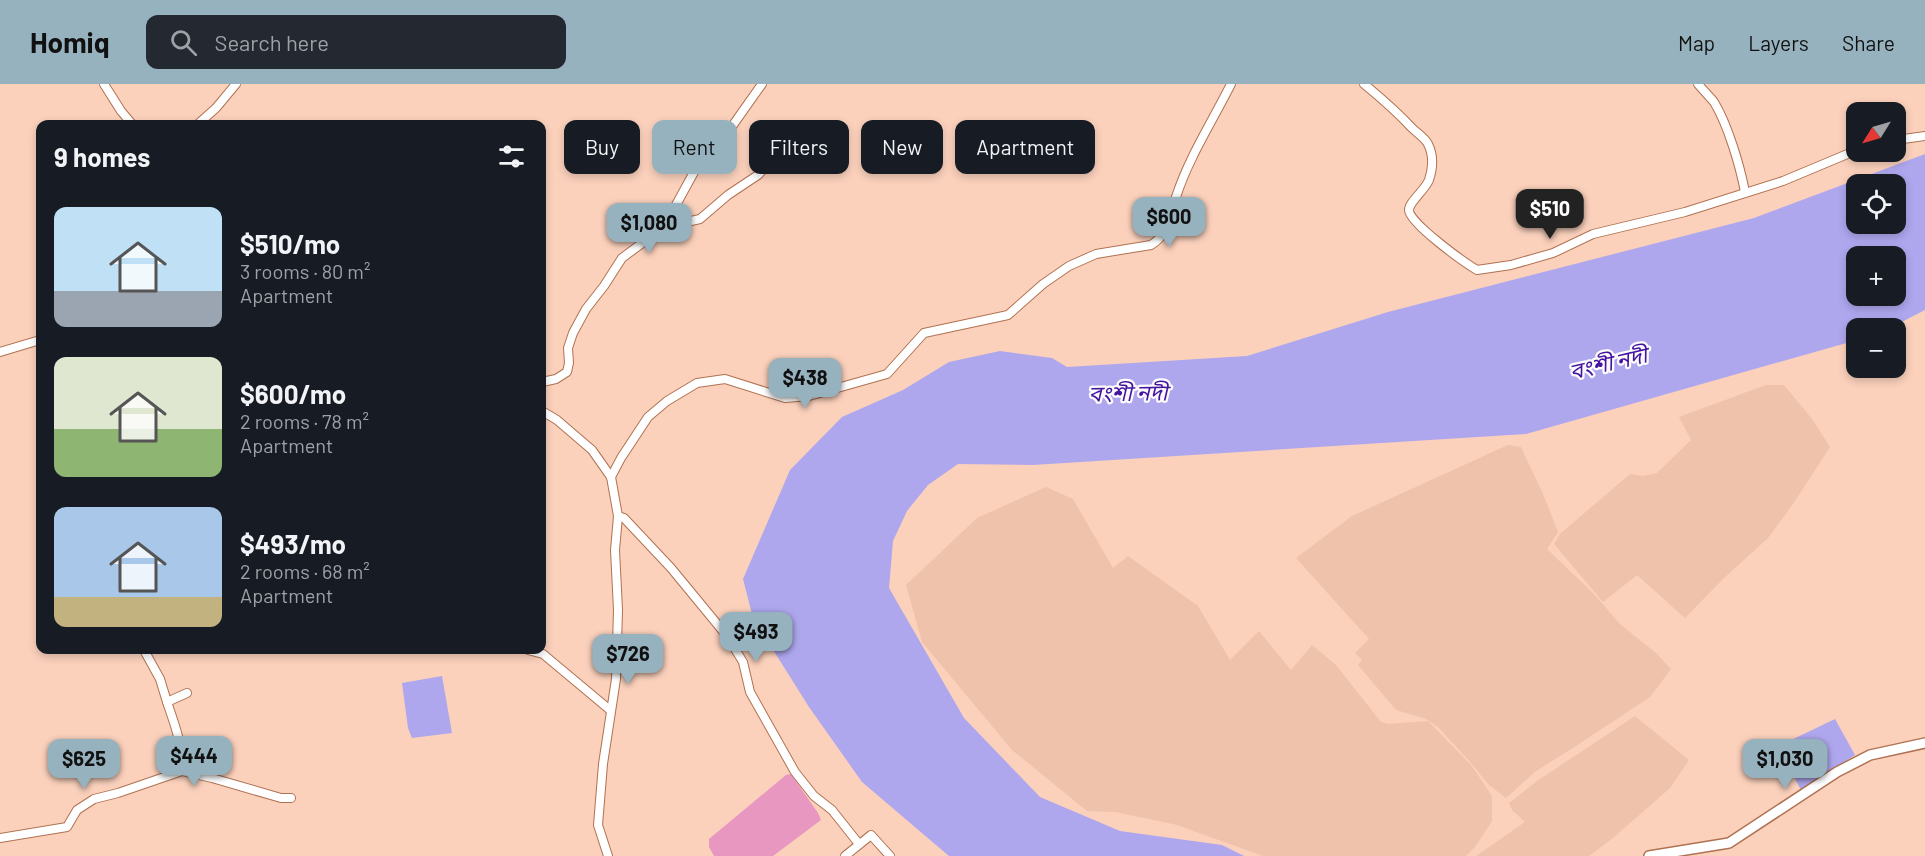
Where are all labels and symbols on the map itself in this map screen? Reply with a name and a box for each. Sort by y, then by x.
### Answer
north arrow [1846,102,1906,162]
pin: $510 [1514,189,1586,240]
pin: $600 [1133,197,1205,248]
pin: $1,080 [600,203,698,254]
water label: বংশী নদী [1567,340,1654,384]
pin: $438 [769,358,841,409]
water label: বংশী নদী [1088,378,1172,406]
pin: $493 [720,612,792,663]
pin: $726 [592,634,664,685]
pin: $444 [158,736,230,787]
pin: $625 [48,739,120,790]
pin: $1,030 [1736,739,1834,790]

